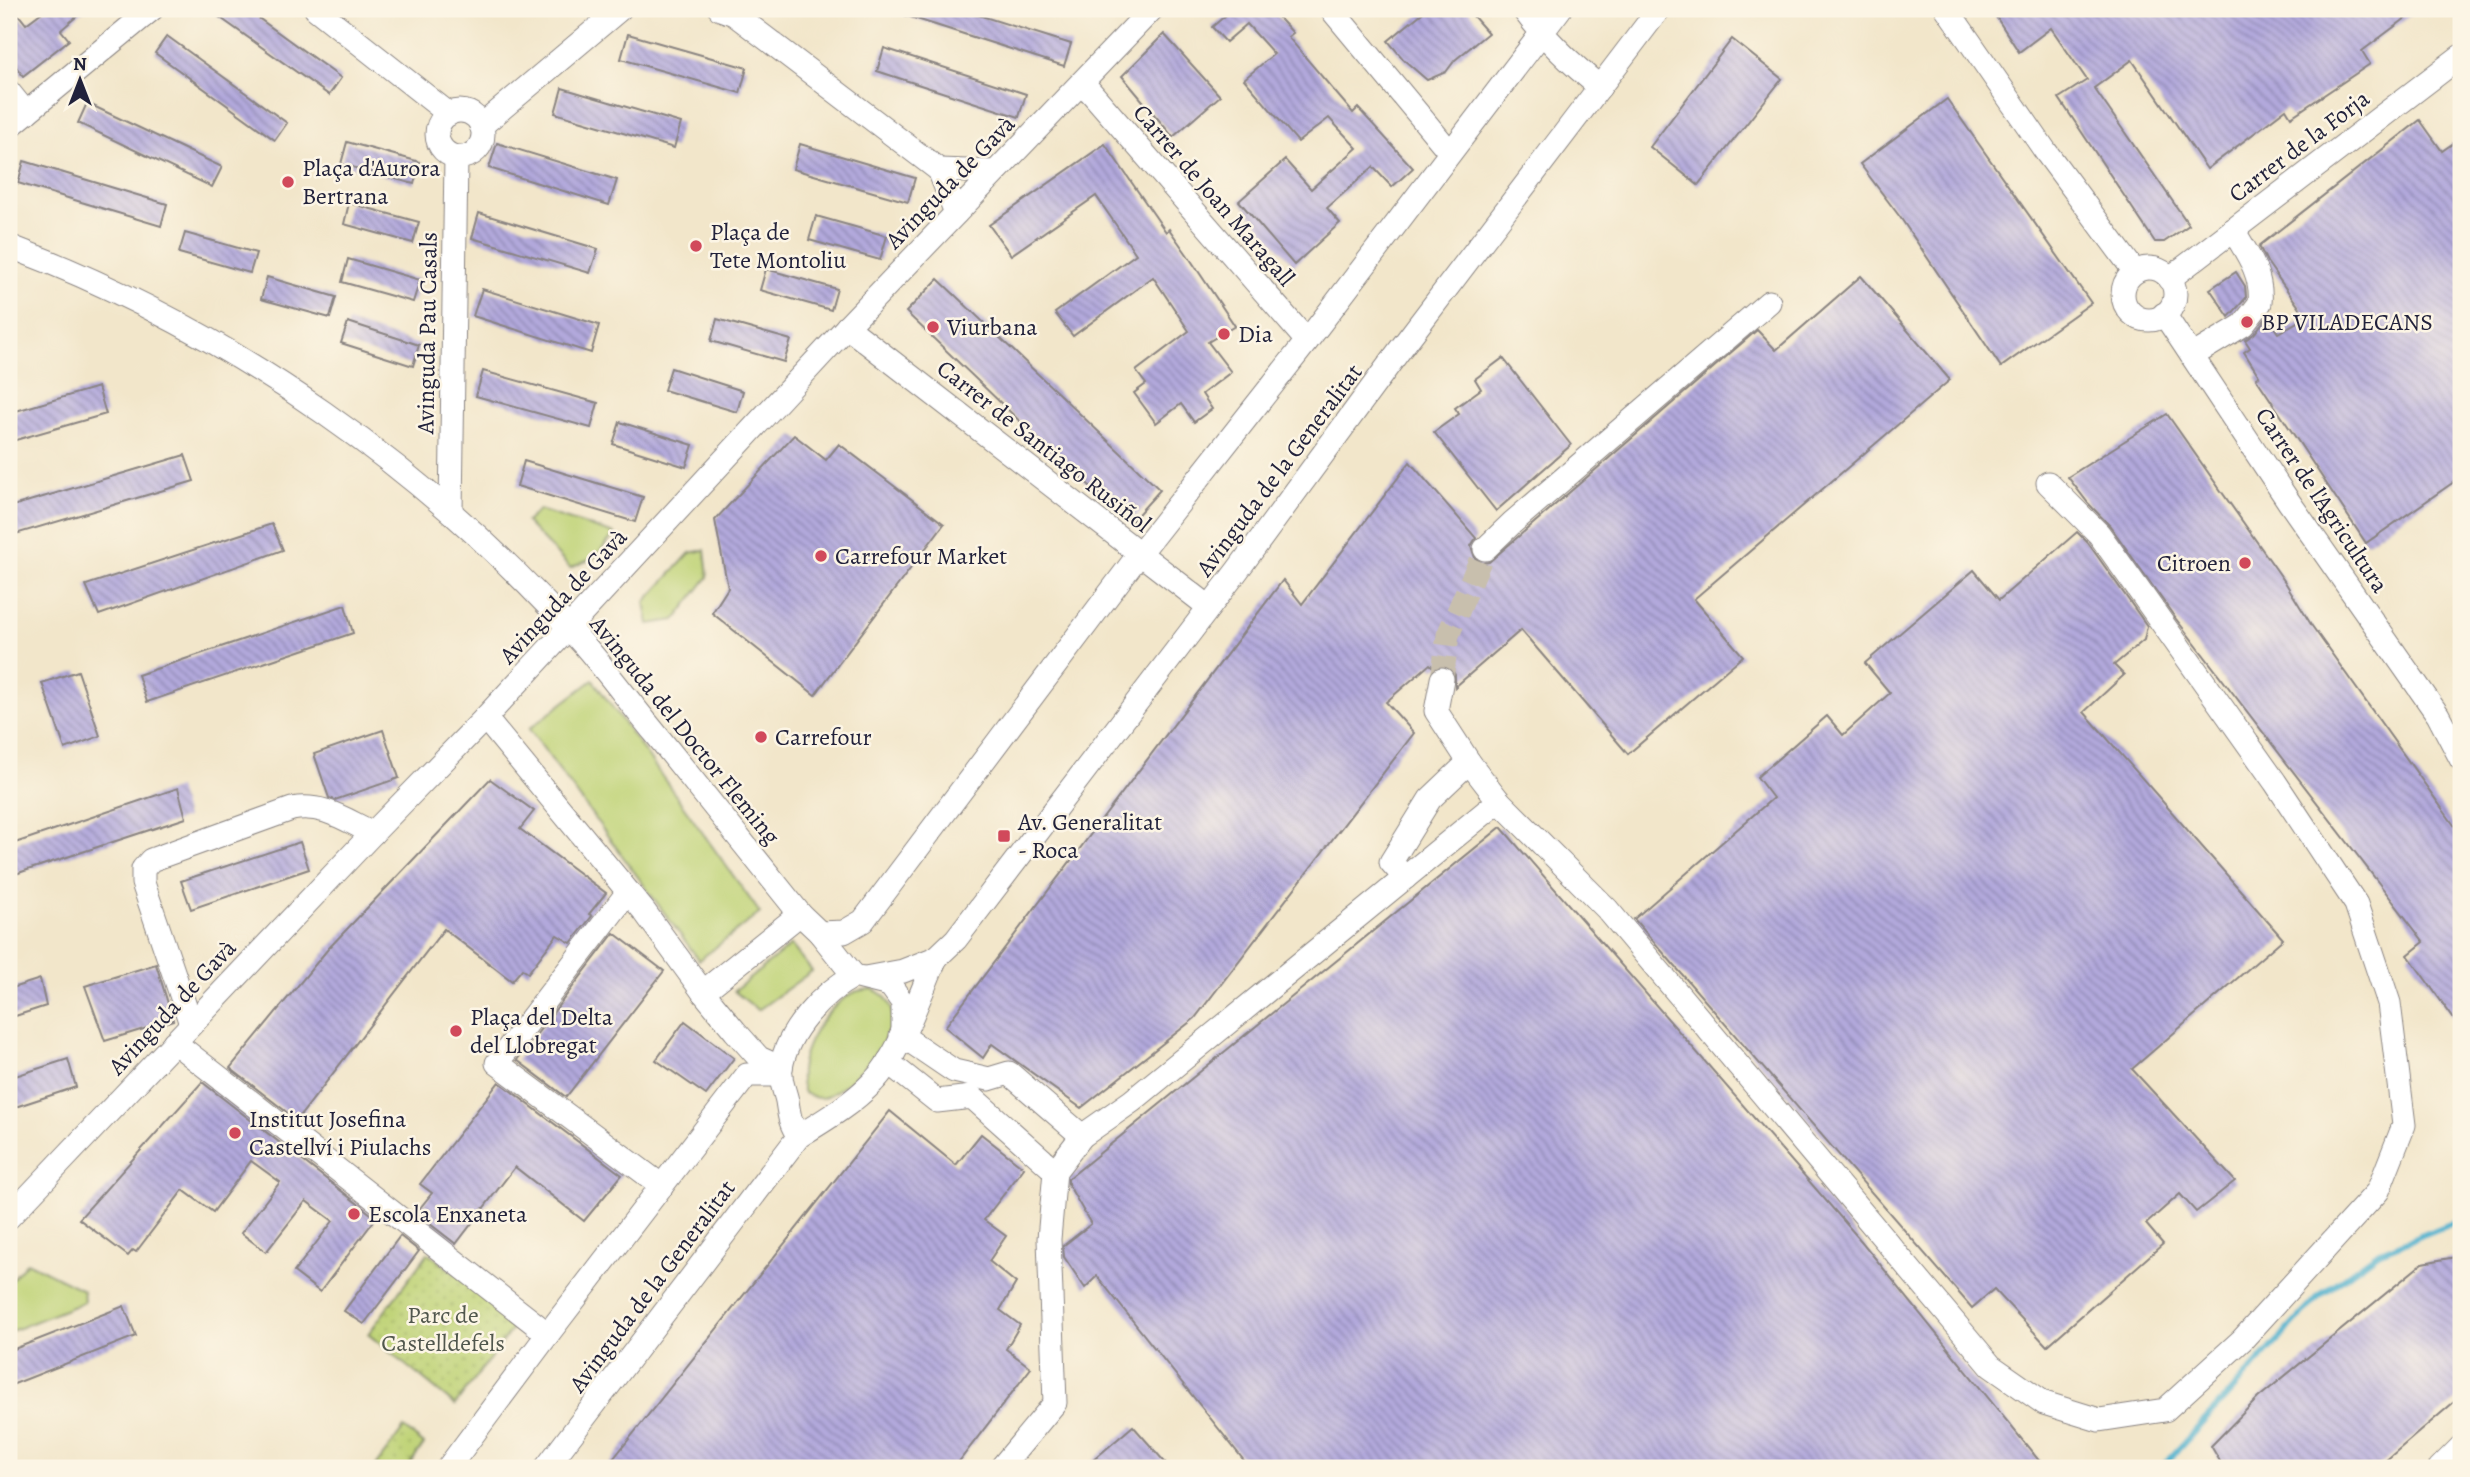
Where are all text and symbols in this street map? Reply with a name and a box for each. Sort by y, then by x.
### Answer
north arrow [46,46,116,116]
text: N [73,51,87,77]
street label: Carrer de la Forja [2222,82,2377,210]
street label: Carrer de Joan Maragall [1126,97,1302,293]
street label: Avinguda de Gavà [877,108,1023,257]
place label: Plaça d'Aurora Bertrana [302,152,441,212]
marker: Plaça d'Aurora Bertrana [280,174,296,190]
place label: Plaça de Tete Montoliu [710,216,846,276]
street label: Avinguda Pau Casals [409,232,445,435]
marker: Plaça de Tete Montoliu [688,238,704,254]
place label: BP VILADECANS [2261,306,2433,338]
place label: Viurbana [946,311,1038,343]
marker: BP VILADECANS [2239,314,2255,330]
place label: Dia [1238,318,1274,350]
marker: Viurbana [925,319,941,335]
marker: Dia [1216,326,1232,342]
street label: Carrer de Santiago Rusiñol [930,352,1158,540]
street label: Avinguda de la Generalitat [1188,357,1369,584]
street label: Carrer de l'Agricultura [2248,401,2396,600]
street label: Avinguda de Gavà [491,521,635,671]
place label: Carrefour Market [835,540,1007,572]
place label: Citroen [2157,547,2231,579]
marker: Carrefour Market [813,548,829,564]
marker: Citroen [2237,555,2253,571]
street label: Avinguda del Doctor Fleming [582,608,787,851]
place label: Carrefour [775,721,872,753]
marker: Carrefour [753,729,769,745]
place label: Av. Generalitat - Roca [1017,806,1162,866]
marker: Av. Generalitat - Roca [996,828,1012,844]
street label: Avinguda de Gavà [100,932,244,1082]
place label: Plaça del Delta del Llobregat [470,1001,614,1061]
marker: Plaça del Delta del Llobregat [448,1023,464,1039]
place label: Institut Josefina Castellví i Piulachs [249,1103,431,1163]
marker: Institut Josefina Castellví i Piulachs [227,1125,243,1141]
street label: Avinguda de la Generalitat [561,1173,742,1400]
place label: Escola Enxaneta [368,1198,528,1230]
marker: Escola Enxaneta [346,1206,362,1222]
park label: Parc de Castelldefels [381,1299,505,1359]

